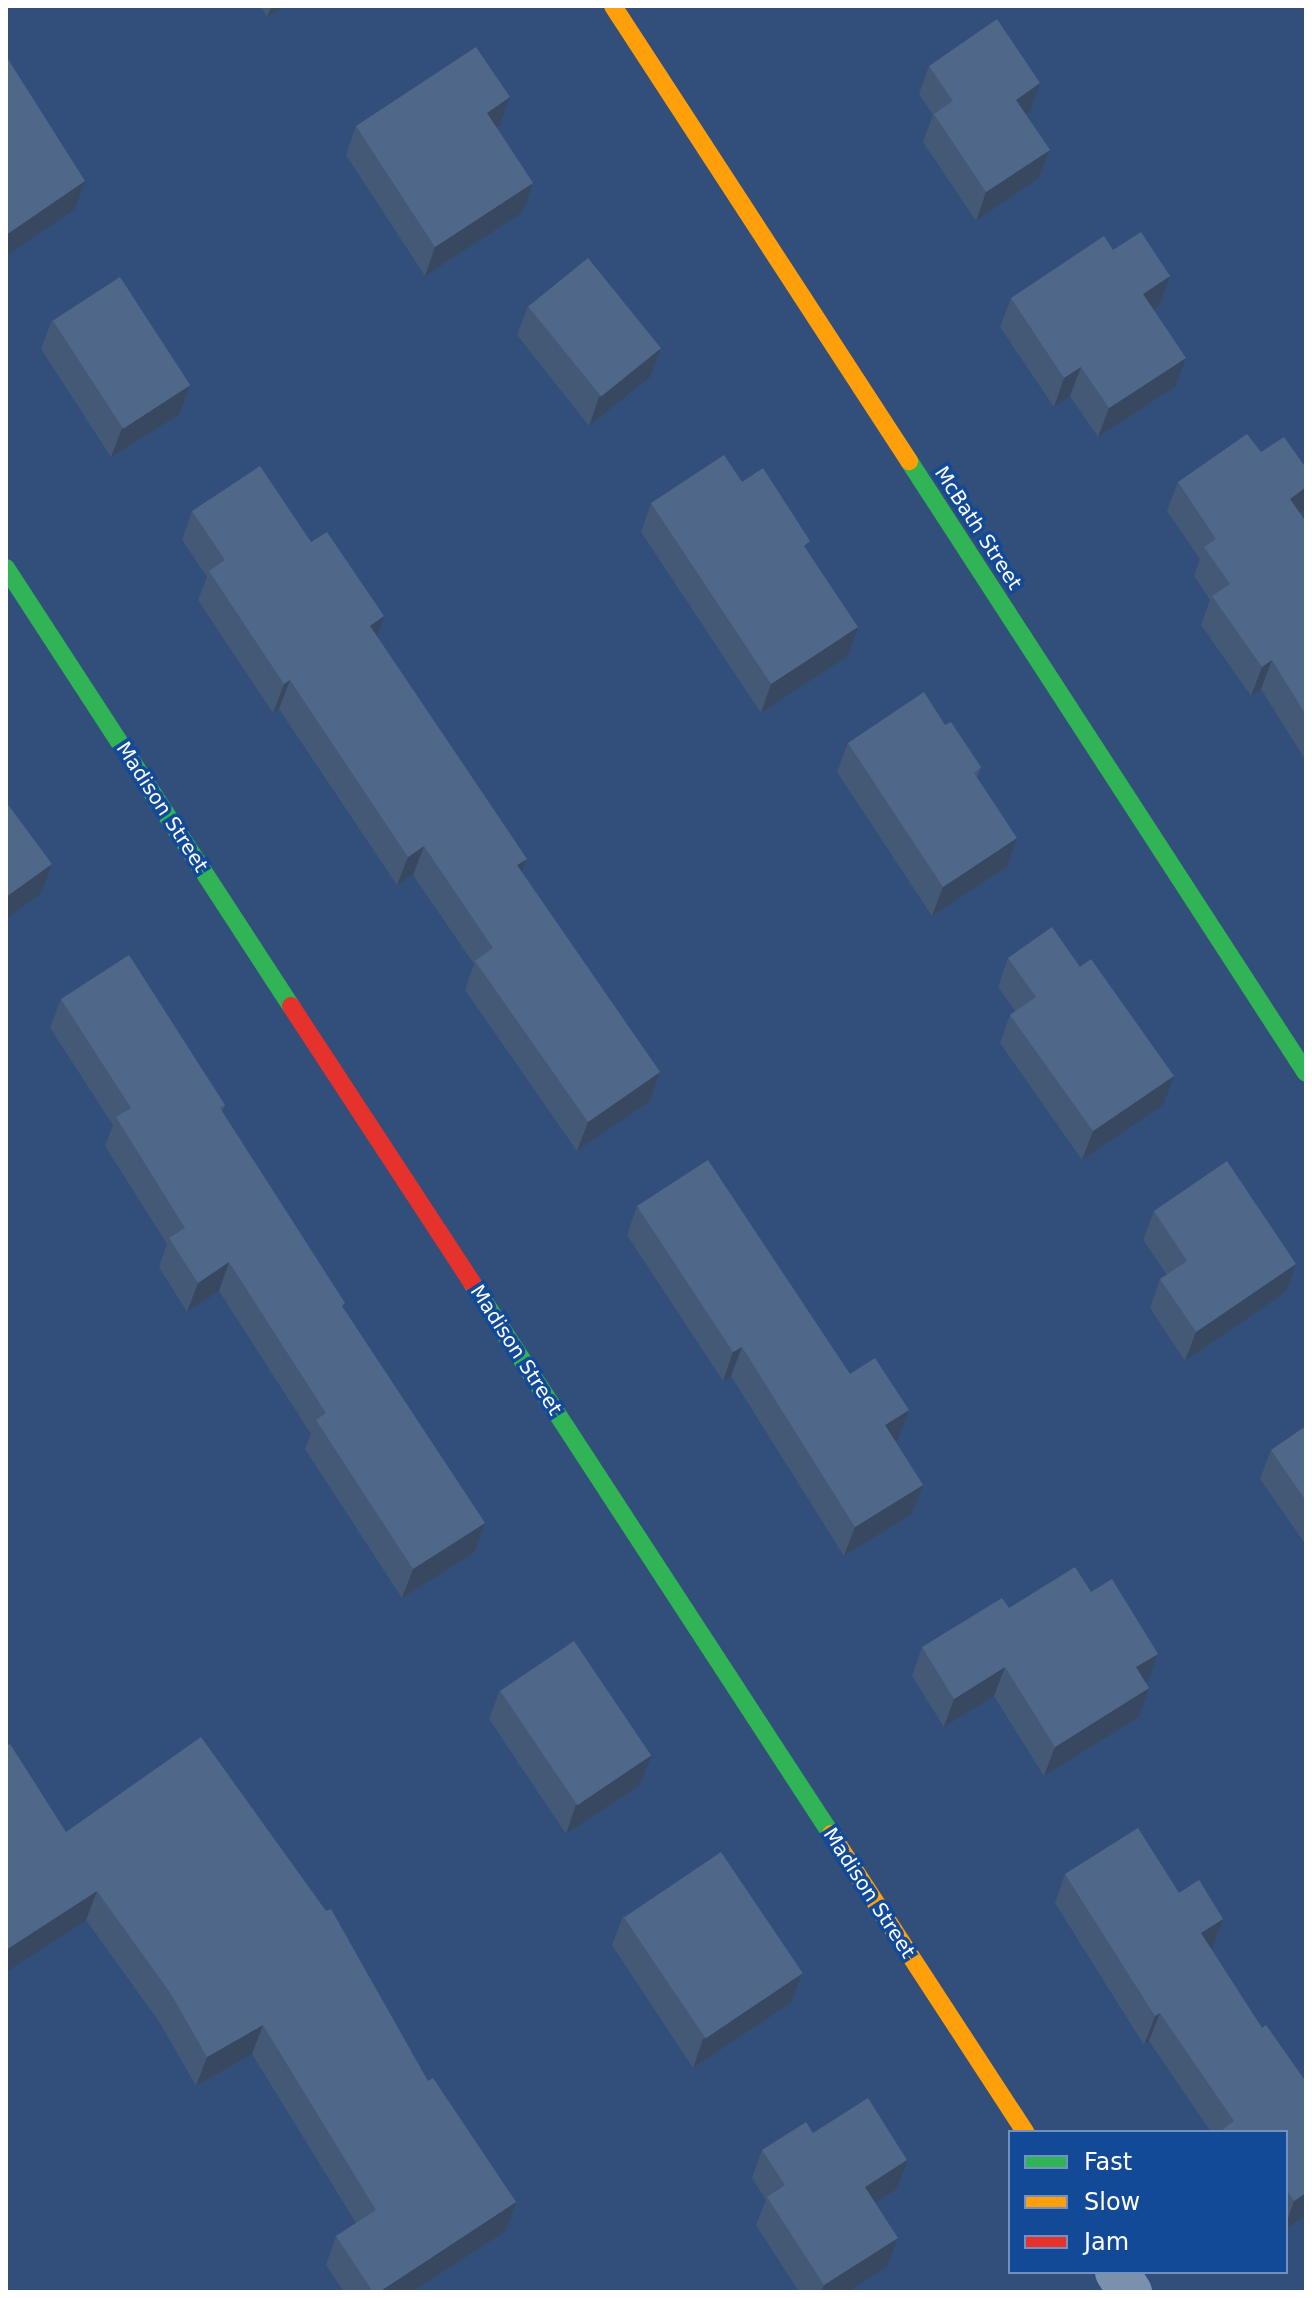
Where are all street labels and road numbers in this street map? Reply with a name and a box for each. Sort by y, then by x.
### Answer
street label: McBath Street [929,462,1027,594]
street label: Madison Street [111,737,213,877]
street label: Madison Street [465,1280,567,1420]
street label: Madison Street [818,1823,920,1963]

